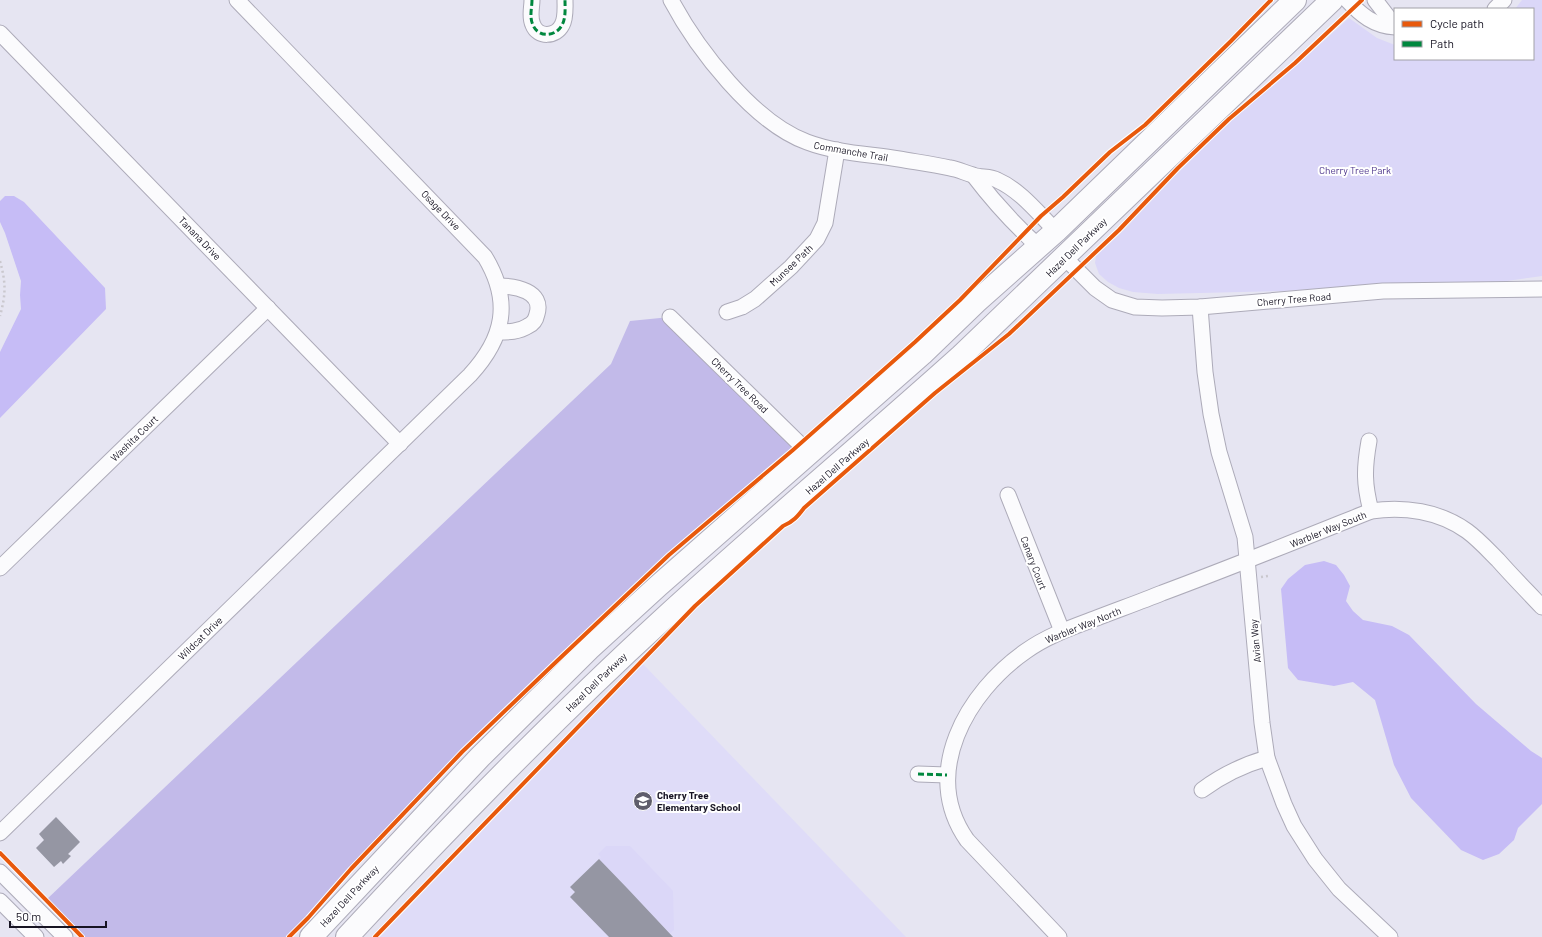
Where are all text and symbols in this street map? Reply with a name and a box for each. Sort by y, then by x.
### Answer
legend [1394,8,1534,60]
text: Cycle path [1430,16,1484,30]
text: Path [1430,36,1454,50]
street label: Commanche Trail [813,139,889,163]
park label: Cherry Tree Park [1319,164,1391,176]
street label: Osage Drive [419,187,463,233]
street label: Tanana Drive [176,214,224,262]
street label: Hazel Dell Parkway [1043,215,1109,279]
street label: Munsee Path [767,241,815,289]
street label: Cherry Tree Road [1256,290,1332,308]
street label: Cherry Tree Road [709,355,771,415]
street label: Washita Court [108,412,160,464]
street label: Hazel Dell Parkway [803,435,872,497]
street label: Warbler Way South [1288,508,1368,550]
street label: Canary Court [1018,535,1050,592]
street label: Warbler Way North [1043,604,1123,646]
street label: Wildcat Drive [175,614,225,662]
street label: Avian Way [1247,618,1263,663]
street label: Hazel Dell Parkway [563,650,629,714]
place label: Cherry Tree Elementary School [657,789,740,813]
school or university icon: Cherry Tree Elementary School [632,790,654,812]
street label: Hazel Dell Parkway [317,862,381,929]
scale bar [10,903,106,929]
text: 50 m [16,909,41,923]

